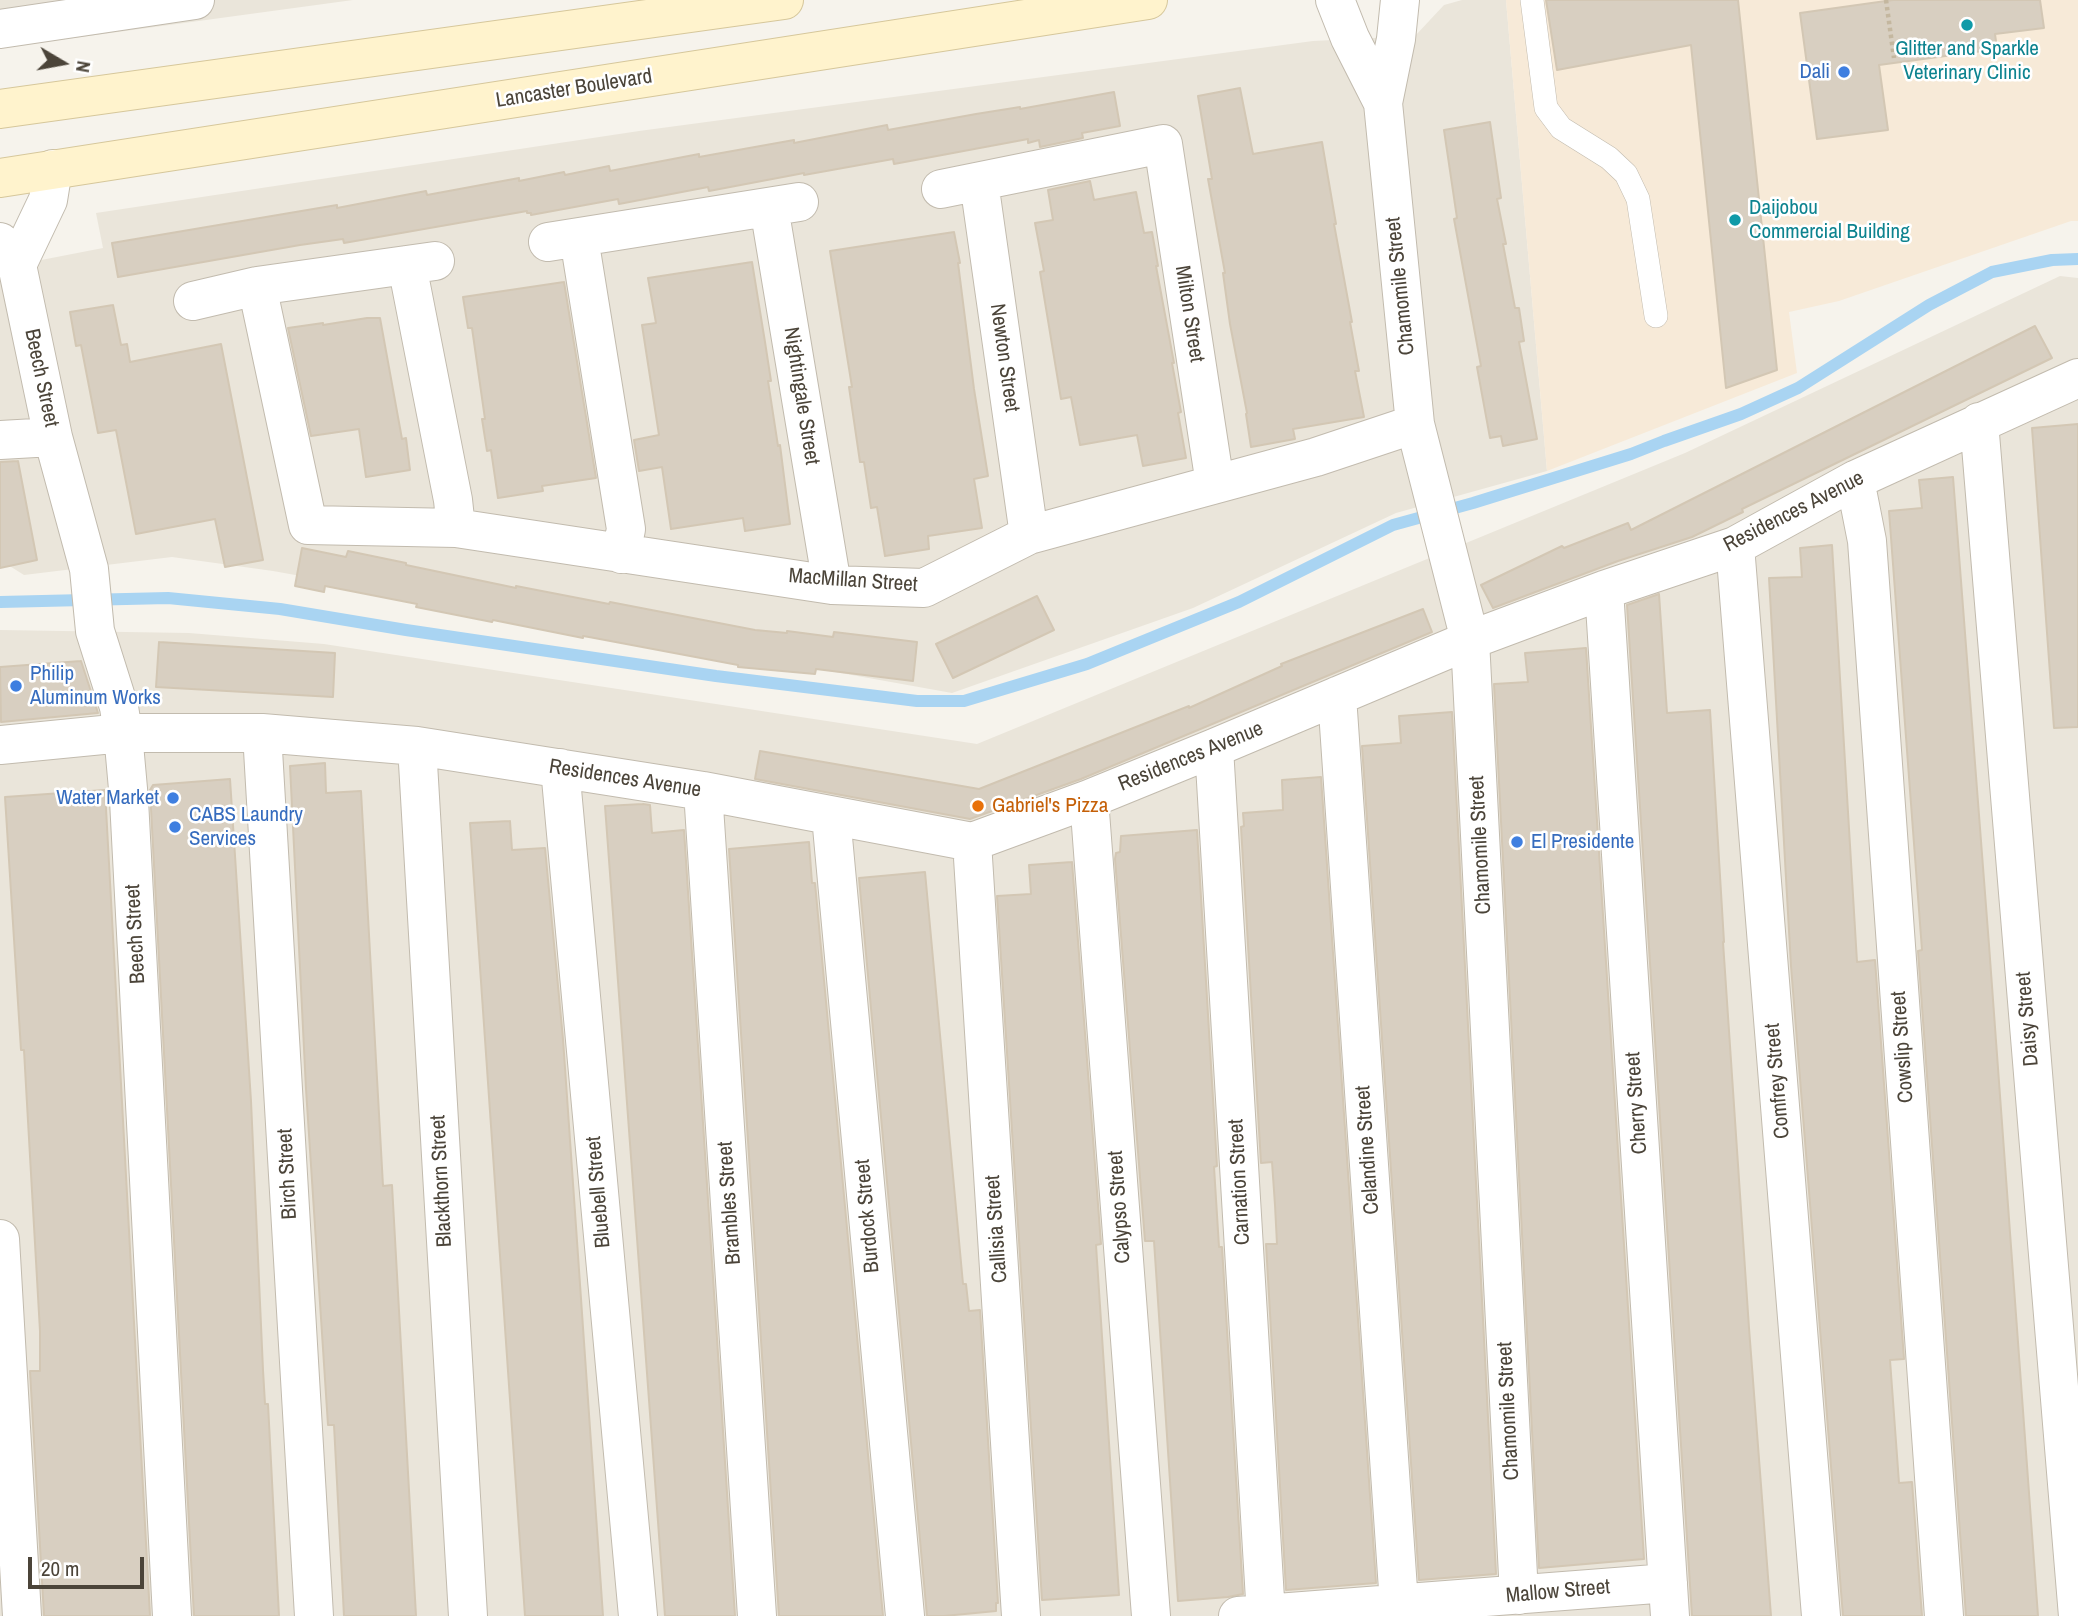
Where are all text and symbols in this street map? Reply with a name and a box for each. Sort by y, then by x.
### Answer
marker: Glitter and Sparkle Veterinary Clinic [1959,17,1975,33]
north arrow [28,28,98,98]
place label: Glitter and Sparkle Veterinary Clinic [1895,36,2039,86]
text: N [70,59,97,74]
place label: Dali [1799,59,1830,85]
street label: Lancaster Boulevard [494,64,654,114]
marker: Dali [1836,64,1852,80]
place label: Daijobou Commercial Building [1749,195,1910,245]
marker: Daijobou Commercial Building [1727,212,1743,228]
street label: Chamomile Street [1381,216,1421,356]
street label: Milton Street [1169,264,1209,364]
street label: Newton Street [984,302,1024,414]
street label: Nightingale Street [778,325,824,467]
street label: Beech Street [18,327,64,429]
street label: Residences Avenue [1720,466,1868,558]
street label: MacMillan Street [788,564,918,598]
place label: Philip Aluminum Works [30,661,161,711]
marker: Philip Aluminum Works [8,678,24,694]
street label: Residences Avenue [1115,717,1267,797]
street label: Residences Avenue [547,755,703,803]
street label: Chamomile Street [1465,775,1497,915]
place label: Water Market [56,785,159,811]
marker: Water Market [165,790,181,806]
place label: Gabriel's Pizza [992,793,1108,819]
marker: Gabriel's Pizza [970,798,986,814]
place label: CABS Laundry Services [189,802,303,852]
marker: CABS Laundry Services [167,819,183,835]
place label: El Presidente [1531,829,1634,855]
marker: El Presidente [1509,834,1525,850]
street label: Beech Street [121,884,151,984]
street label: Daisy Street [2011,971,2045,1067]
street label: Cowslip Street [1887,990,1919,1104]
street label: Comfrey Street [1760,1022,1796,1140]
street label: Cherry Street [1621,1051,1653,1155]
street label: Celandine Street [1351,1085,1385,1215]
street label: Blackthorn Street [426,1114,458,1248]
street label: Carnation Street [1224,1118,1256,1246]
street label: Birch Street [273,1128,303,1220]
street label: Bluebell Street [582,1135,616,1249]
street label: Brambles Street [713,1141,747,1265]
street label: Calypso Street [1103,1150,1137,1264]
street label: Burdock Street [850,1158,886,1274]
street label: Callisia Street [981,1174,1013,1284]
street label: Chamomile Street [1493,1341,1525,1481]
scale bar [32,1542,147,1586]
text: 20 m [41,1554,79,1583]
street label: Mallow Street [1505,1575,1611,1609]

